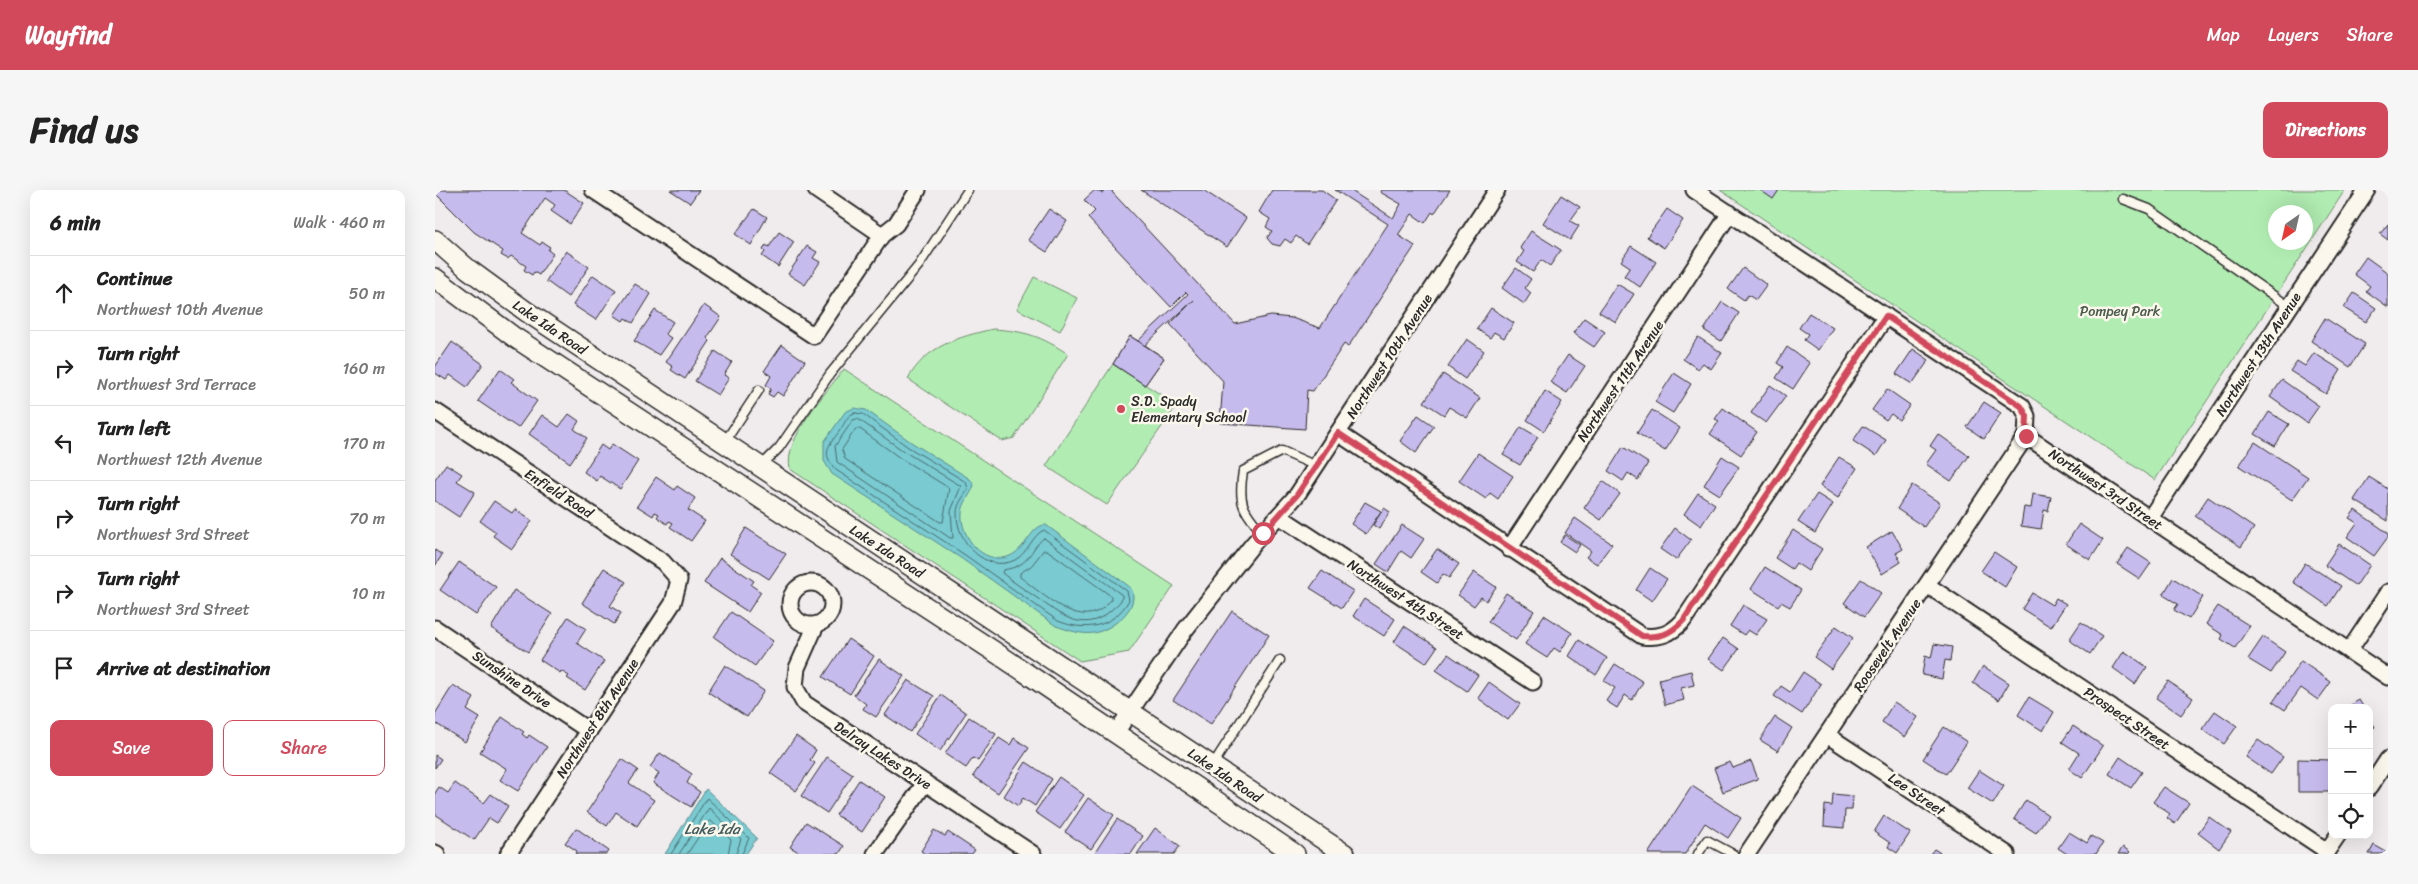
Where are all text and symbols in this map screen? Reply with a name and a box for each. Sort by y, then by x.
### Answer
text: Wayfind [25,14,111,56]
text: Map [2207,19,2240,51]
text: Layers [2268,19,2319,51]
text: Share [2347,19,2393,51]
text: Find us [30,99,138,161]
button: Directions [2263,102,2388,158]
text: 6 min [50,204,101,242]
north arrow [2268,205,2313,250]
text: Walk · 460 m [293,208,385,237]
text: Continue [97,262,173,295]
icon: ahead [50,279,78,307]
text: 50 m [349,279,385,308]
street label: Northwest 13th Avenue [2209,287,2308,421]
street label: Northwest 10th Avenue [1339,288,1440,424]
street label: Lake Ida Road [507,293,593,363]
text: Northwest 10th Avenue [97,295,263,324]
park label: Pompey Park [2080,299,2161,324]
street label: Northwest 11th Avenue [1570,315,1671,447]
text: Turn right [97,337,179,370]
icon: right [50,354,78,382]
text: 160 m [342,354,385,383]
text: Northwest 3rd Terrace [97,370,256,399]
place label: S.D. Spady Elementary School [1131,389,1248,430]
marker: S.D. Spady Elementary School [1115,403,1127,415]
text: Turn left [97,412,170,445]
route end [2015,425,2038,448]
icon: left [50,429,78,457]
text: 170 m [342,429,385,458]
street label: Northwest 3rd Street [2043,442,2168,537]
text: Northwest 12th Avenue [97,445,262,474]
street label: Enfield Road [519,462,600,526]
text: Turn right [97,487,179,520]
icon: right [50,504,78,532]
text: 70 m [349,504,385,533]
street label: Lake Ida Road [844,518,931,586]
text: Northwest 3rd Street [97,520,250,549]
route start [1252,522,1275,545]
street label: Northwest 4th Street [1342,552,1469,647]
text: Turn right [97,562,179,595]
icon: right [50,579,78,607]
text: 10 m [352,579,385,608]
street label: Roosevelt Avenue [1847,593,1928,697]
text: Northwest 3rd Street [97,595,250,624]
street label: Sunshine Drive [467,644,556,715]
text: Arrive at destination [97,652,270,685]
street label: Northwest 8th Avenue [549,653,646,783]
icon: arrive [50,654,78,682]
street label: Prospect Street [2078,680,2175,757]
map controls [2328,704,2373,839]
button: + [2328,704,2373,749]
street label: Delray Lakes Drive [829,714,937,797]
button: Save [50,720,213,776]
button: Share [223,720,385,776]
street label: Lake Ida Road [1182,741,1268,811]
button: − [2328,749,2373,794]
street label: Lee Street [1883,766,1952,824]
button: locate [2328,794,2373,839]
water label: Lake Ida [684,816,741,842]

